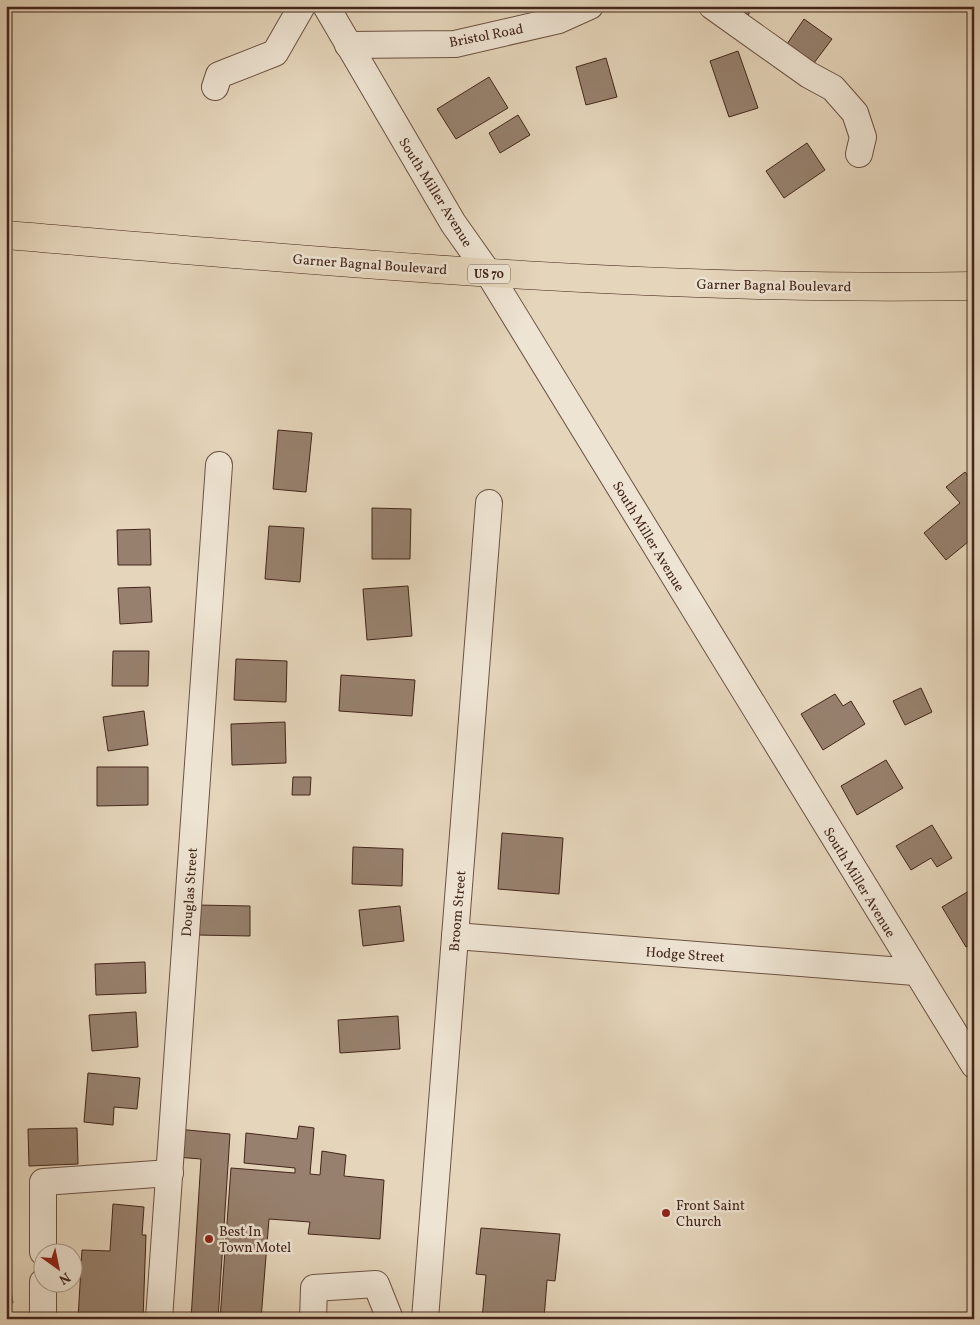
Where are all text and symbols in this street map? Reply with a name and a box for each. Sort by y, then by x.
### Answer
street label: Bristol Road [447,20,525,53]
street label: South Miller Avenue [393,134,476,251]
street label: Garner Bagnal Boulevard [292,251,448,280]
road number: US 70 [468,264,510,284]
street label: Garner Bagnal Boulevard [696,276,852,297]
street label: South Miller Avenue [607,478,688,596]
street label: South Miller Avenue [818,824,899,942]
street label: Douglas Street [178,847,203,937]
street label: Broom Street [445,870,472,952]
street label: Hodge Street [645,943,725,968]
place label: Front Saint Church [676,1197,745,1232]
marker: Front Saint Church [660,1207,672,1219]
place label: Best In Town Motel [219,1223,291,1258]
marker: Best In Town Motel [203,1233,215,1245]
north arrow [32,1242,82,1292]
text: N [55,1267,74,1288]

